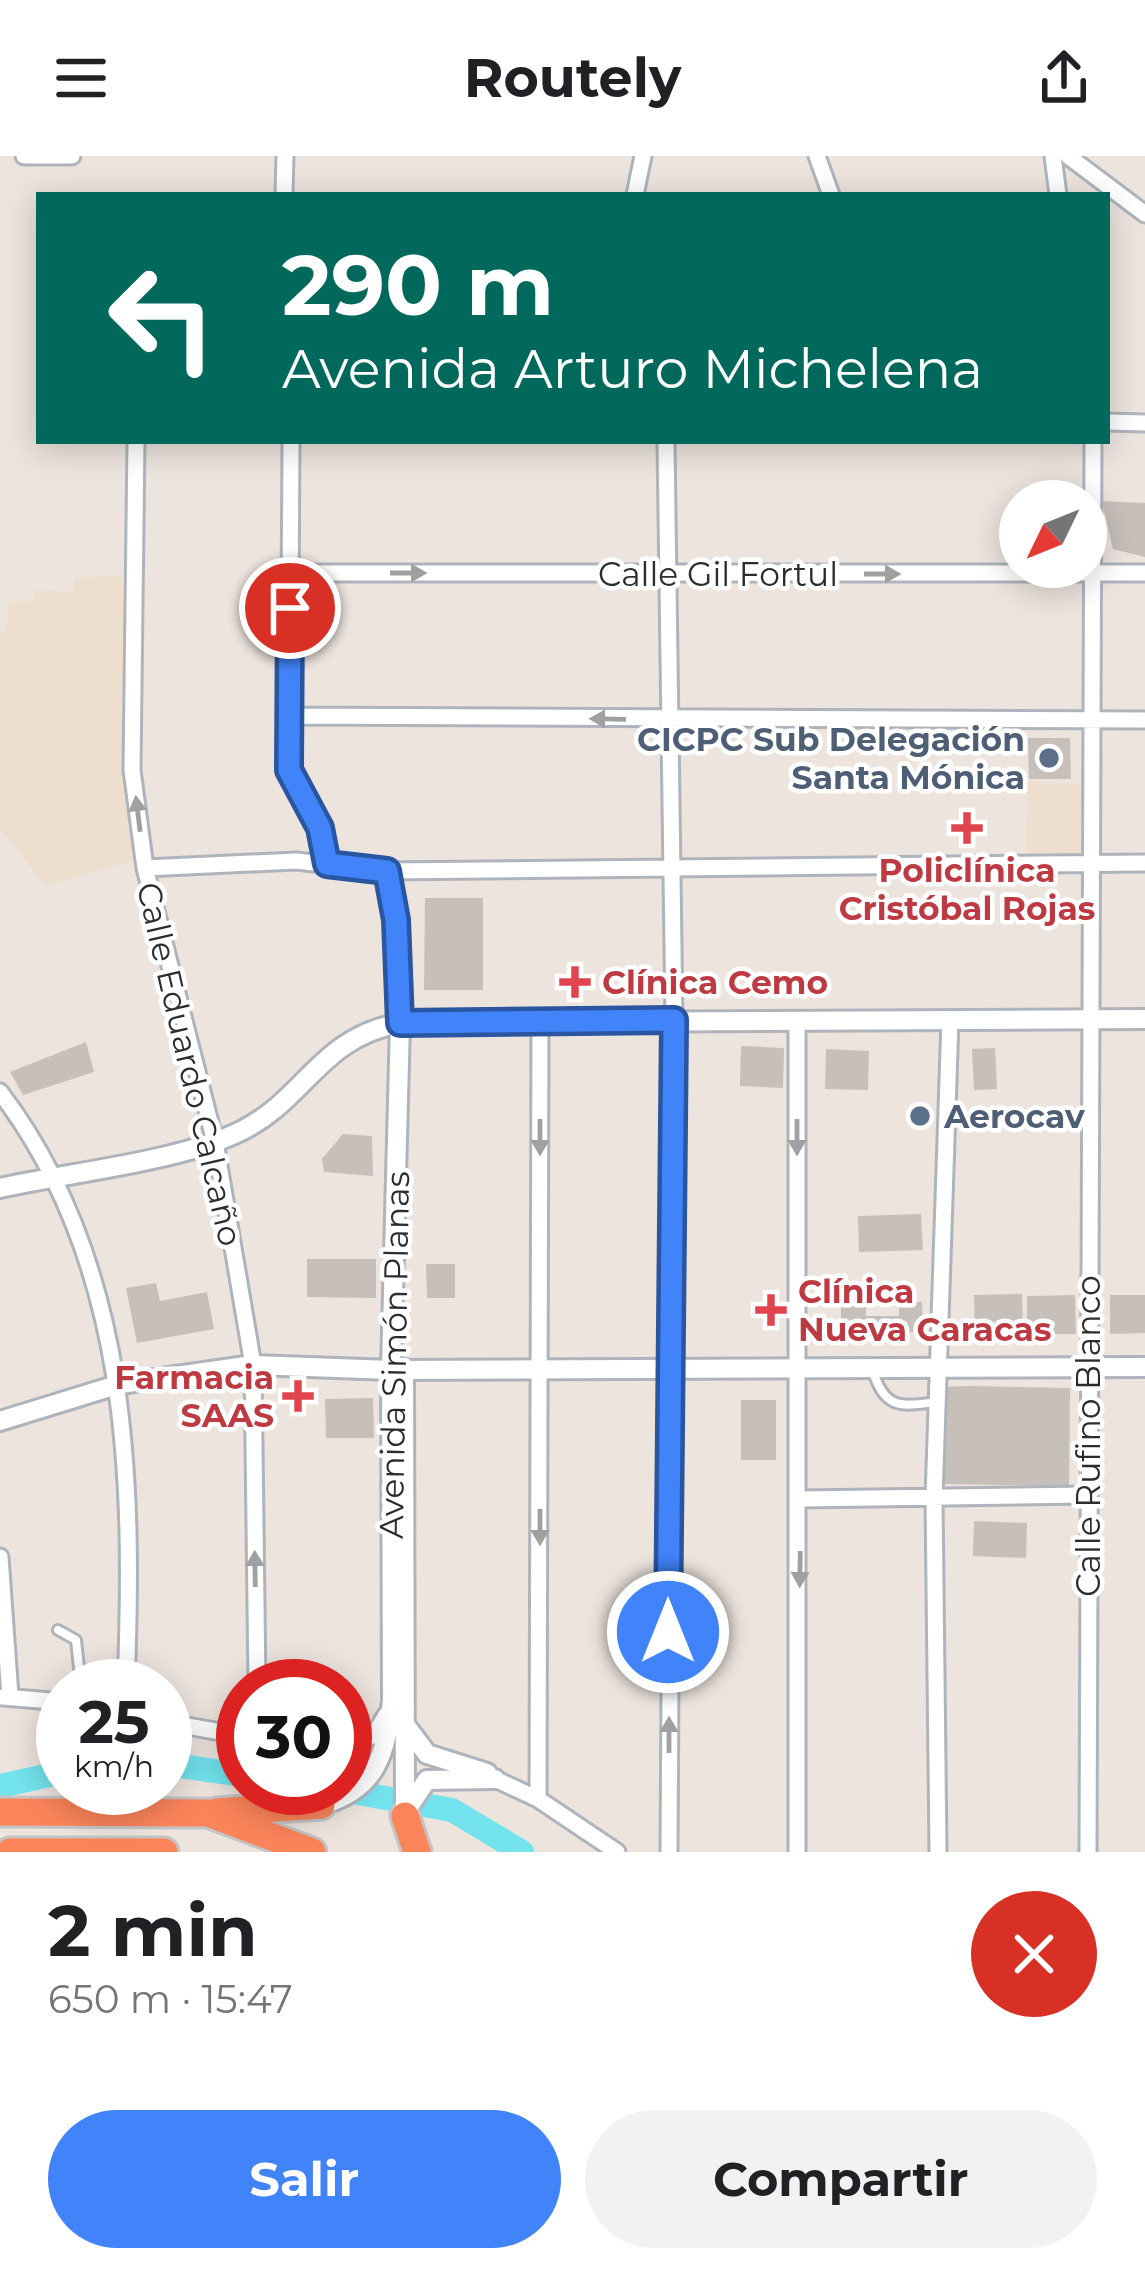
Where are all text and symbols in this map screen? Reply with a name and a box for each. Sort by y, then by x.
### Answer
icon: menu [48,45,114,111]
text: Routely [464,45,681,111]
icon: share [1031,45,1097,111]
text: 290 m [282,234,554,336]
icon: left [84,240,240,396]
text: Avenida Arturo Michelena [282,336,983,402]
north arrow [999,480,1107,588]
map controls [999,480,1107,588]
street label: Calle Gil Fortul [598,554,838,594]
pin [239,557,341,659]
one-way arrow [390,564,428,583]
one-way arrow [864,564,902,584]
icon: arrive [257,575,323,641]
one-way arrow [588,709,626,729]
place label: CICPC Sub Delegación Santa Mónica [637,719,1025,797]
marker: CICPC Sub Delegación Santa Mónica [1036,745,1062,771]
one-way arrow [128,794,147,832]
marker: Policlínica Cristóbal Rojas [951,812,983,844]
place label: Policlínica Cristóbal Rojas [839,850,1095,928]
street label: Calle Eduardo Calcaño [129,878,251,1250]
place label: Clínica Cemo [602,962,828,1002]
marker: Clínica Cemo [559,966,591,998]
place label: Aerocav [943,1096,1085,1136]
marker: Aerocav [907,1103,933,1129]
one-way arrow [530,1119,550,1157]
one-way arrow [787,1119,806,1157]
street label: Avenida Simón Planas [371,1171,417,1539]
place label: Clínica Nueva Caracas [798,1271,1052,1349]
street label: Calle Rufino Blanco [1068,1275,1108,1597]
marker: Clínica Nueva Caracas [755,1294,787,1326]
place label: Farmacia SAAS [114,1357,274,1435]
marker: Farmacia SAAS [285,1383,311,1409]
one-way arrow [530,1509,549,1547]
one-way arrow [246,1549,265,1587]
one-way arrow [790,1551,809,1589]
position arrow [605,1569,731,1695]
speed limit sign: 30 [216,1659,372,1815]
text: 25 [78,1685,150,1758]
one-way arrow [659,1715,679,1753]
text: km/h [74,1748,154,1785]
text: 2 min [48,1886,258,1974]
button: close [971,1891,1097,2017]
text: 650 m · 15:47 [48,1975,293,2023]
button: Salir [48,2110,561,2248]
button: Compartir [585,2110,1097,2248]

